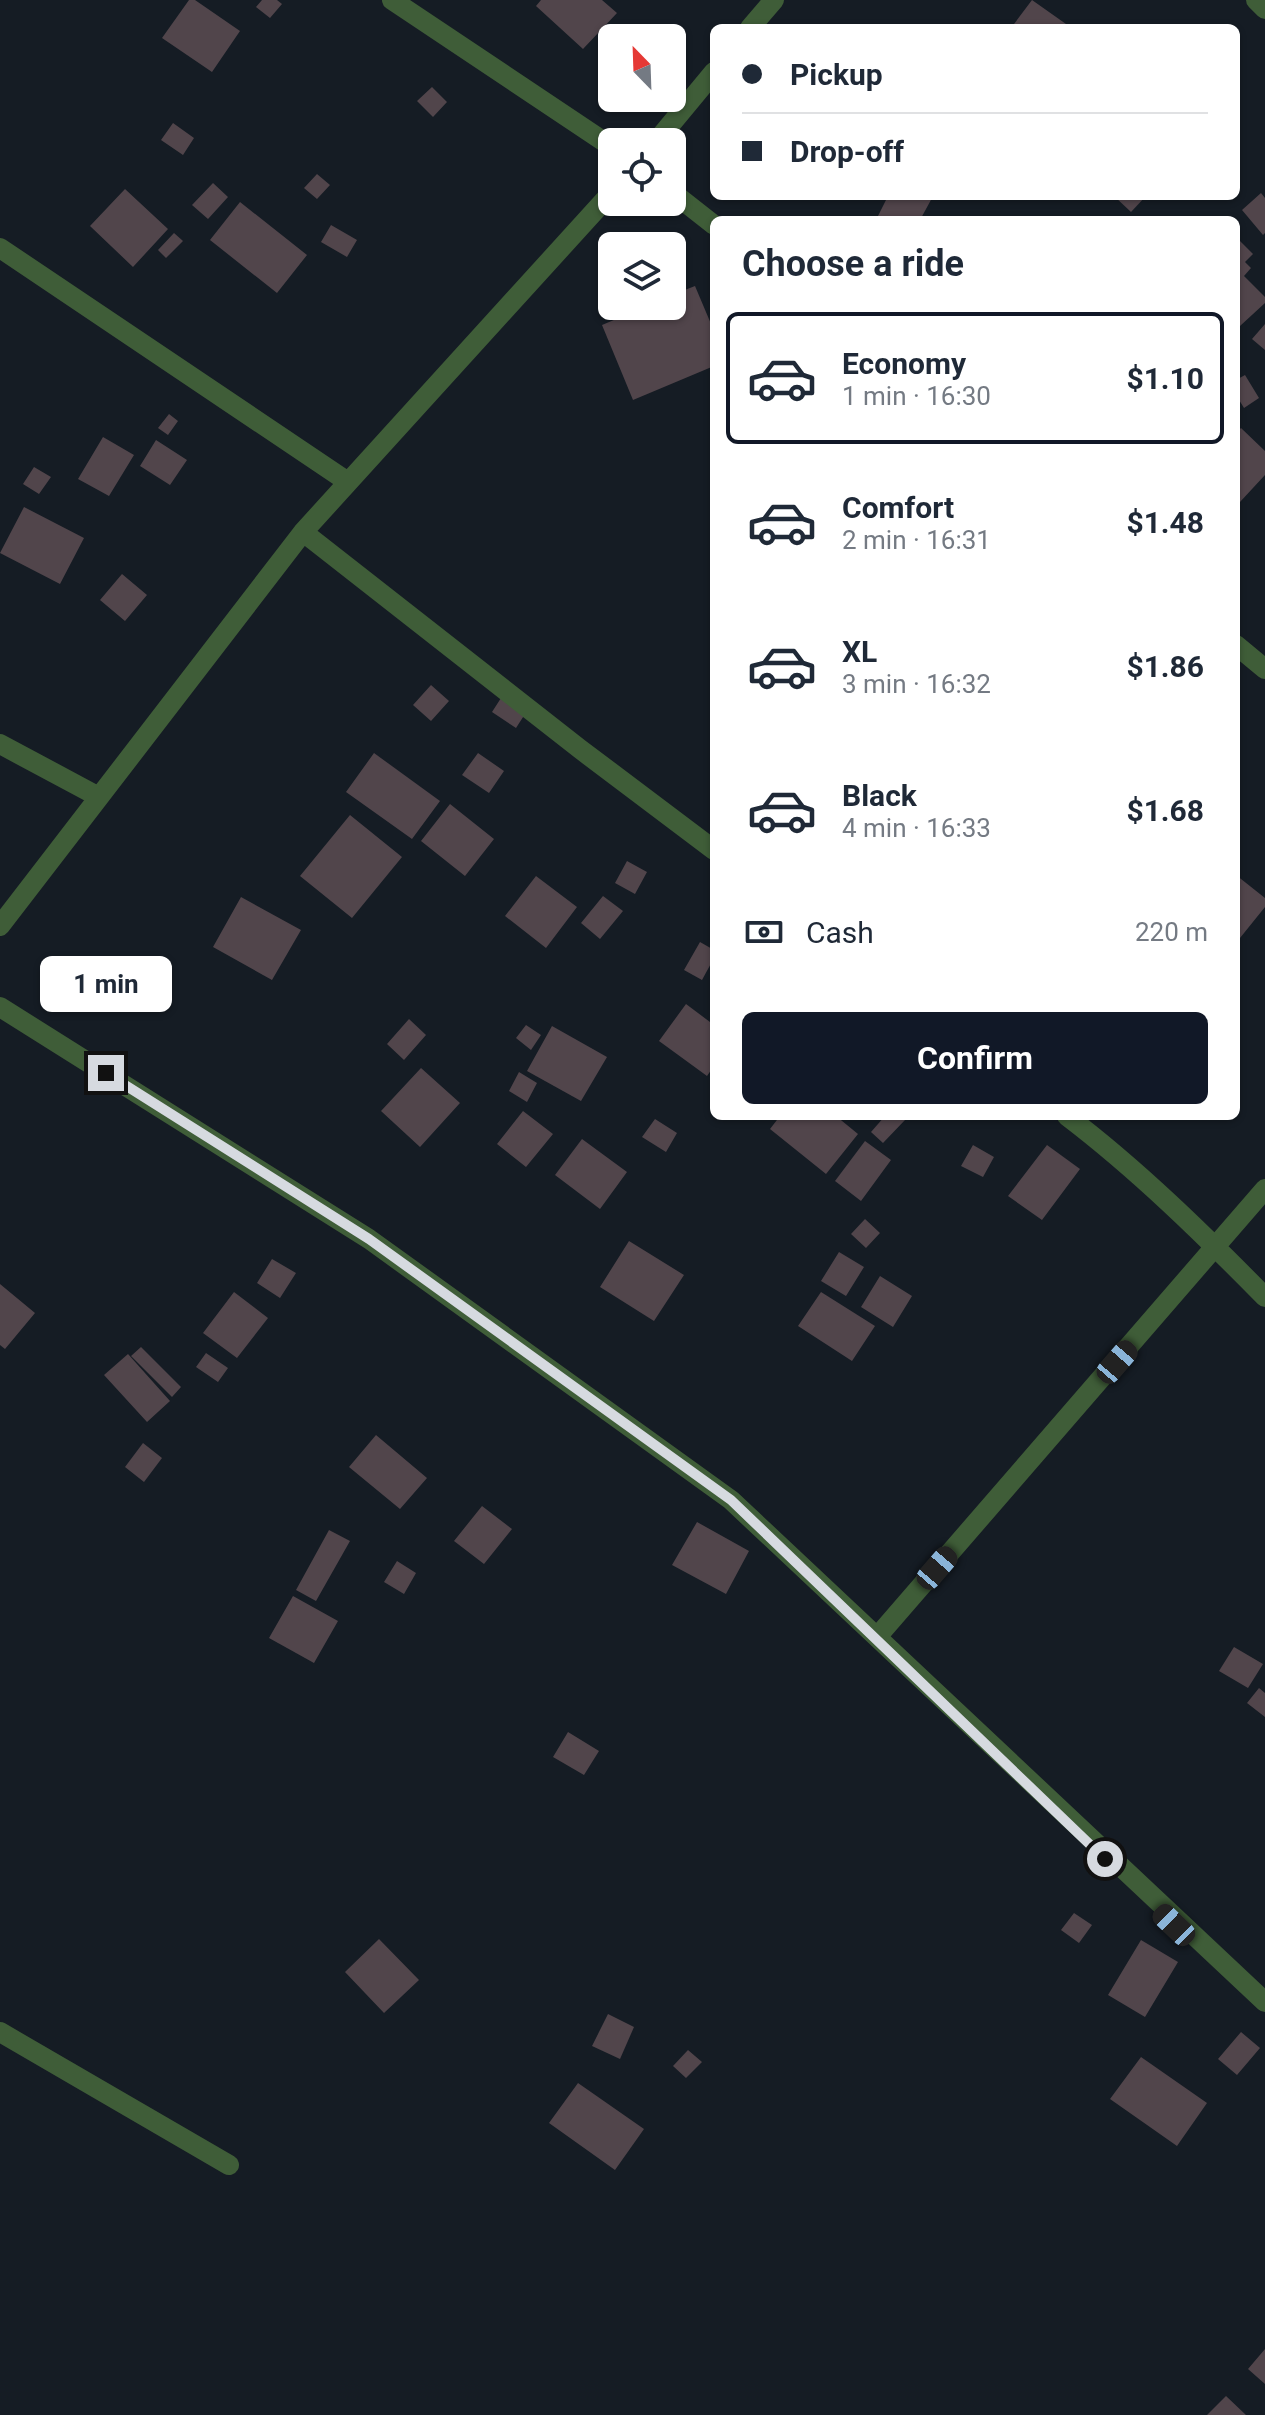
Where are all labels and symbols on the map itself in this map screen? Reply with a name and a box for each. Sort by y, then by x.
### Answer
north arrow [598,24,686,112]
callout: 1 min [40,957,172,1013]
route end [88,1055,124,1091]
car [1092,1336,1142,1388]
car [912,1542,962,1594]
route start [1087,1841,1123,1877]
car [1148,1900,1200,1950]

